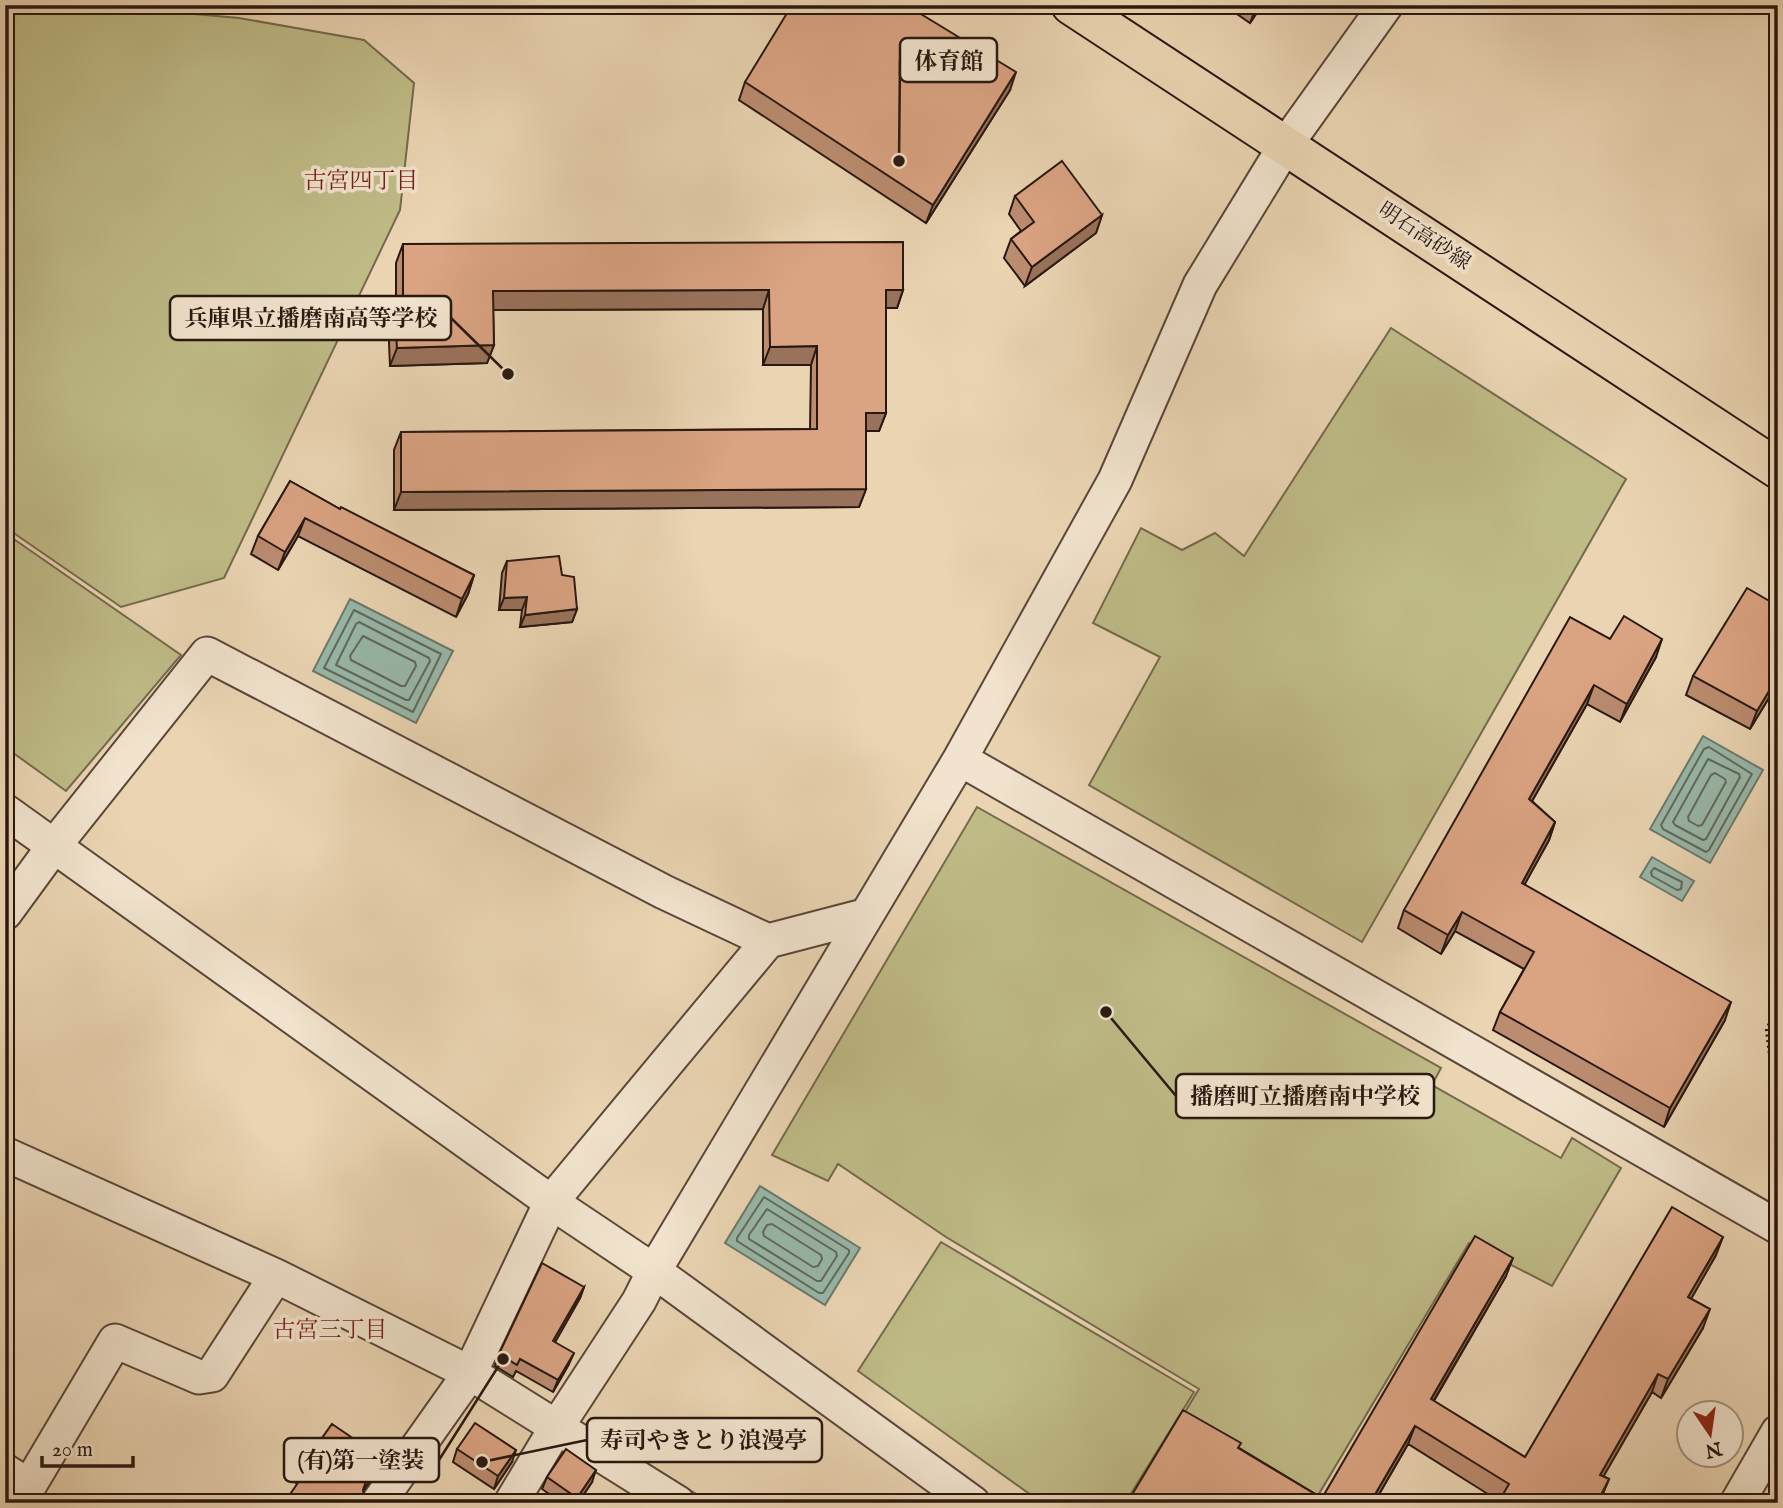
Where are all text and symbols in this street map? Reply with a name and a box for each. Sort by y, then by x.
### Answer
callout: 体育館 [900,38,997,82]
text: 体育館 [915,48,984,77]
district label: 古宮四丁目 [304,167,419,196]
street label: 明石高砂線 [1373,197,1475,277]
callout: 兵庫県立播磨南高等学校 [170,296,451,340]
text: 兵庫県立播磨南高等学校 [185,305,438,334]
callout: 播磨町立播磨南中学校 [1176,1074,1434,1118]
text: 播磨町立播磨南中学校 [1190,1083,1420,1112]
district label: 古宮三丁目 [273,1316,388,1345]
north arrow [1674,1400,1744,1470]
callout: 寿司やきとり浪漫亭 [587,1418,822,1462]
scale bar [42,1424,133,1468]
text: 寿司やきとり浪漫亭 [601,1427,808,1456]
text: N [1702,1435,1725,1462]
text: 20 m [52,1437,93,1464]
callout: (有)第一塗装 [284,1438,439,1482]
text: (有)第一塗装 [298,1447,424,1476]

